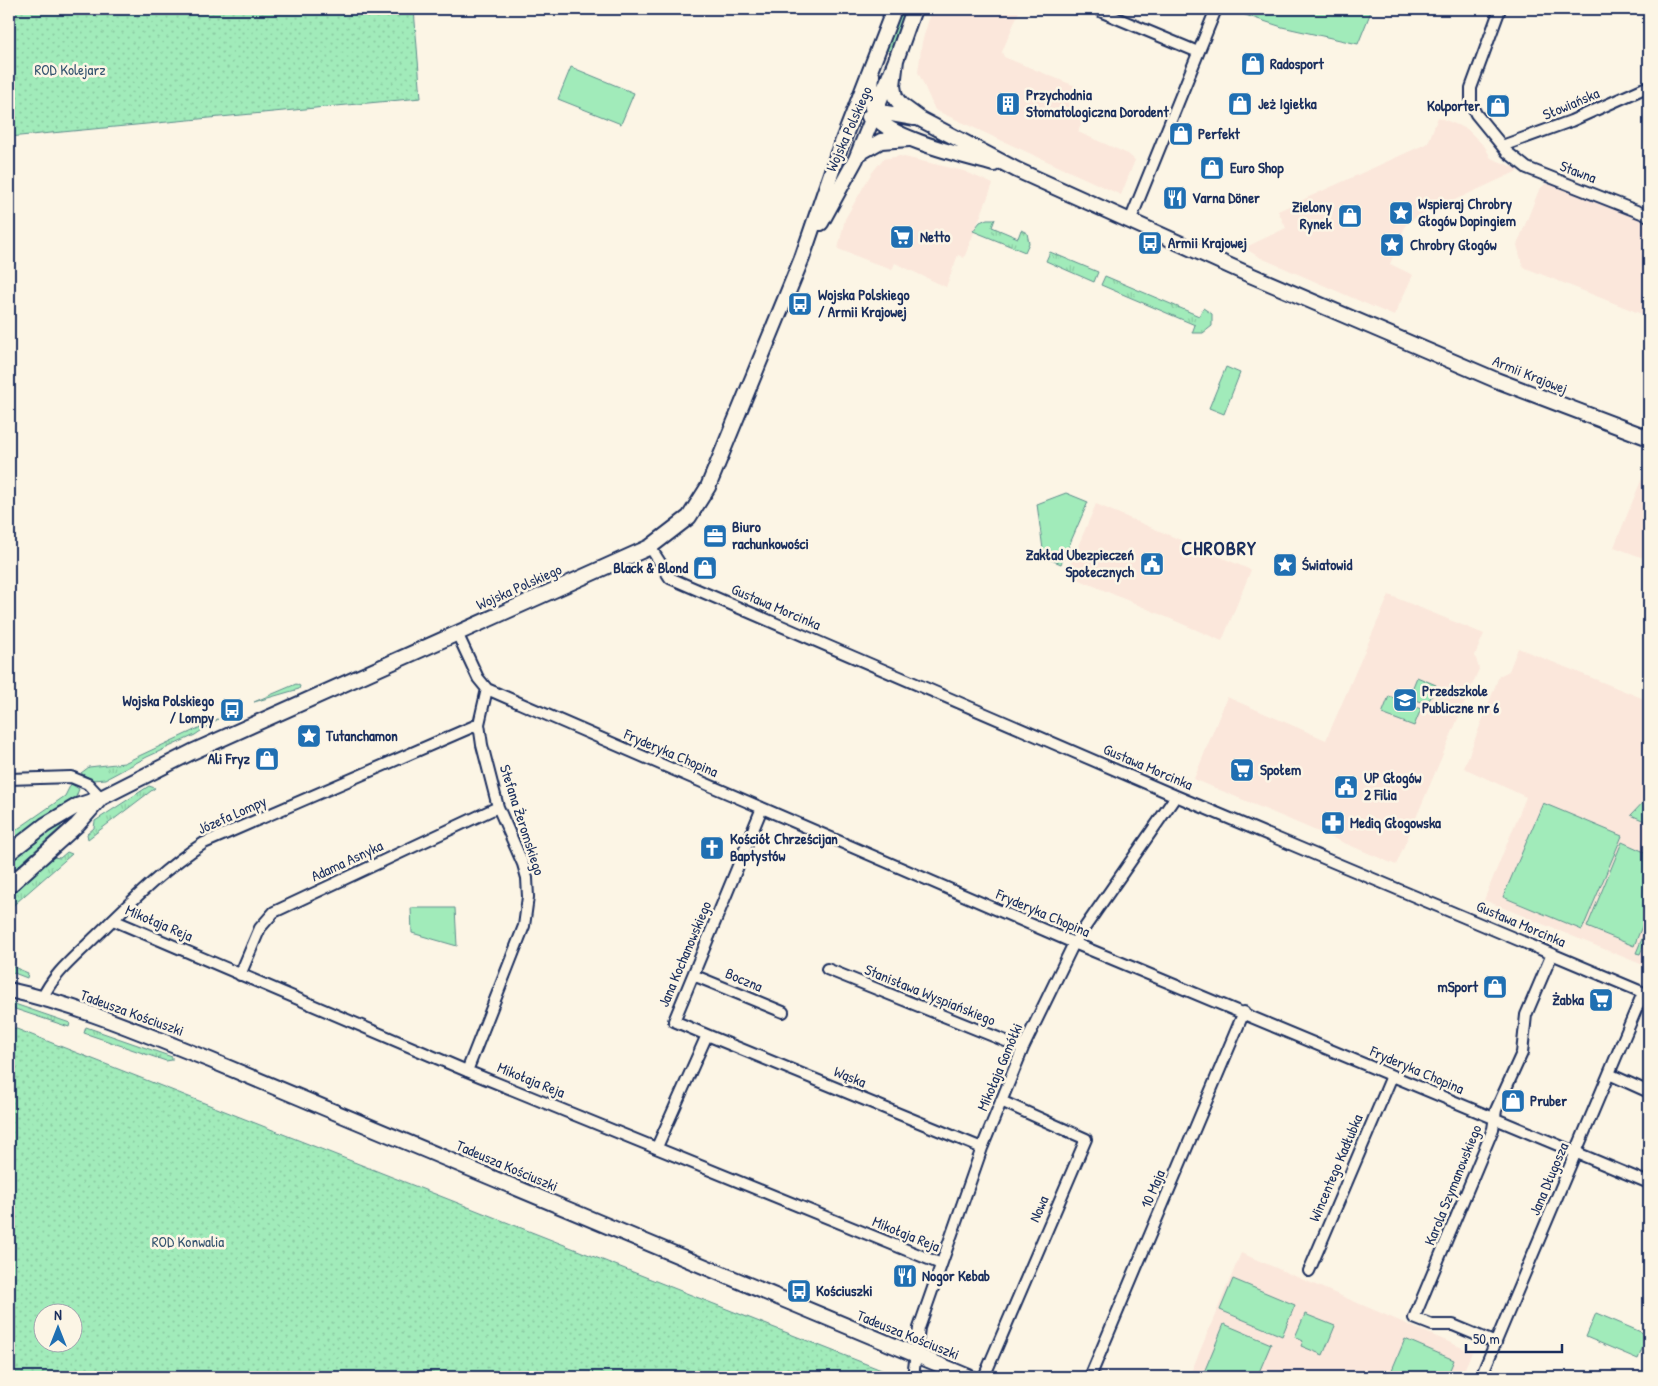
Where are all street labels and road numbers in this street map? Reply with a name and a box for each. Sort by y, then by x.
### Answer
street label: Słowiańska [1539,82,1602,125]
street label: Wojska Polskiego [820,83,877,175]
street label: Stawna [1557,155,1600,188]
street label: Armii Krajowej [1490,350,1571,399]
street label: Wojska Polskiego [473,558,565,615]
street label: Gustawa Morcinka [728,578,824,635]
street label: Fryderyka Chopina [620,723,722,782]
street label: Gustawa Morcinka [1100,738,1196,795]
street label: Stefana Żeromskiego [495,762,550,878]
street label: Józefa Lompy [194,790,270,839]
street label: Adama Asnyka [308,835,386,886]
street label: Fryderyka Chopina [992,883,1094,942]
street label: Gustawa Morcinka [1473,895,1569,952]
street label: Jana Kochanowskiego [653,898,716,1010]
street label: Mikołaja Reja [122,899,196,946]
street label: Stanisława Wyspiańskiego [862,959,999,1030]
street label: Boczna [722,962,766,997]
street label: Tadeusza Kościuszki [77,984,187,1041]
street label: Mikołaja Gomółki [972,1020,1028,1114]
street label: Fryderyka Chopina [1366,1040,1468,1099]
street label: Mikołaja Reja [494,1056,568,1103]
street label: Wąska [831,1061,870,1092]
street label: Wincentego Kadłubka [1303,1111,1368,1225]
street label: Karola Szymanowskiego [1419,1121,1486,1248]
street label: Tadeusza Kościuszki [453,1135,561,1196]
street label: Jana Długosza [1524,1139,1573,1218]
street label: 10 Maja [1135,1166,1170,1211]
street label: Nowa [1024,1192,1053,1225]
street label: Mikołaja Reja [869,1210,943,1257]
street label: Tadeusza Kościuszki [854,1304,963,1365]

